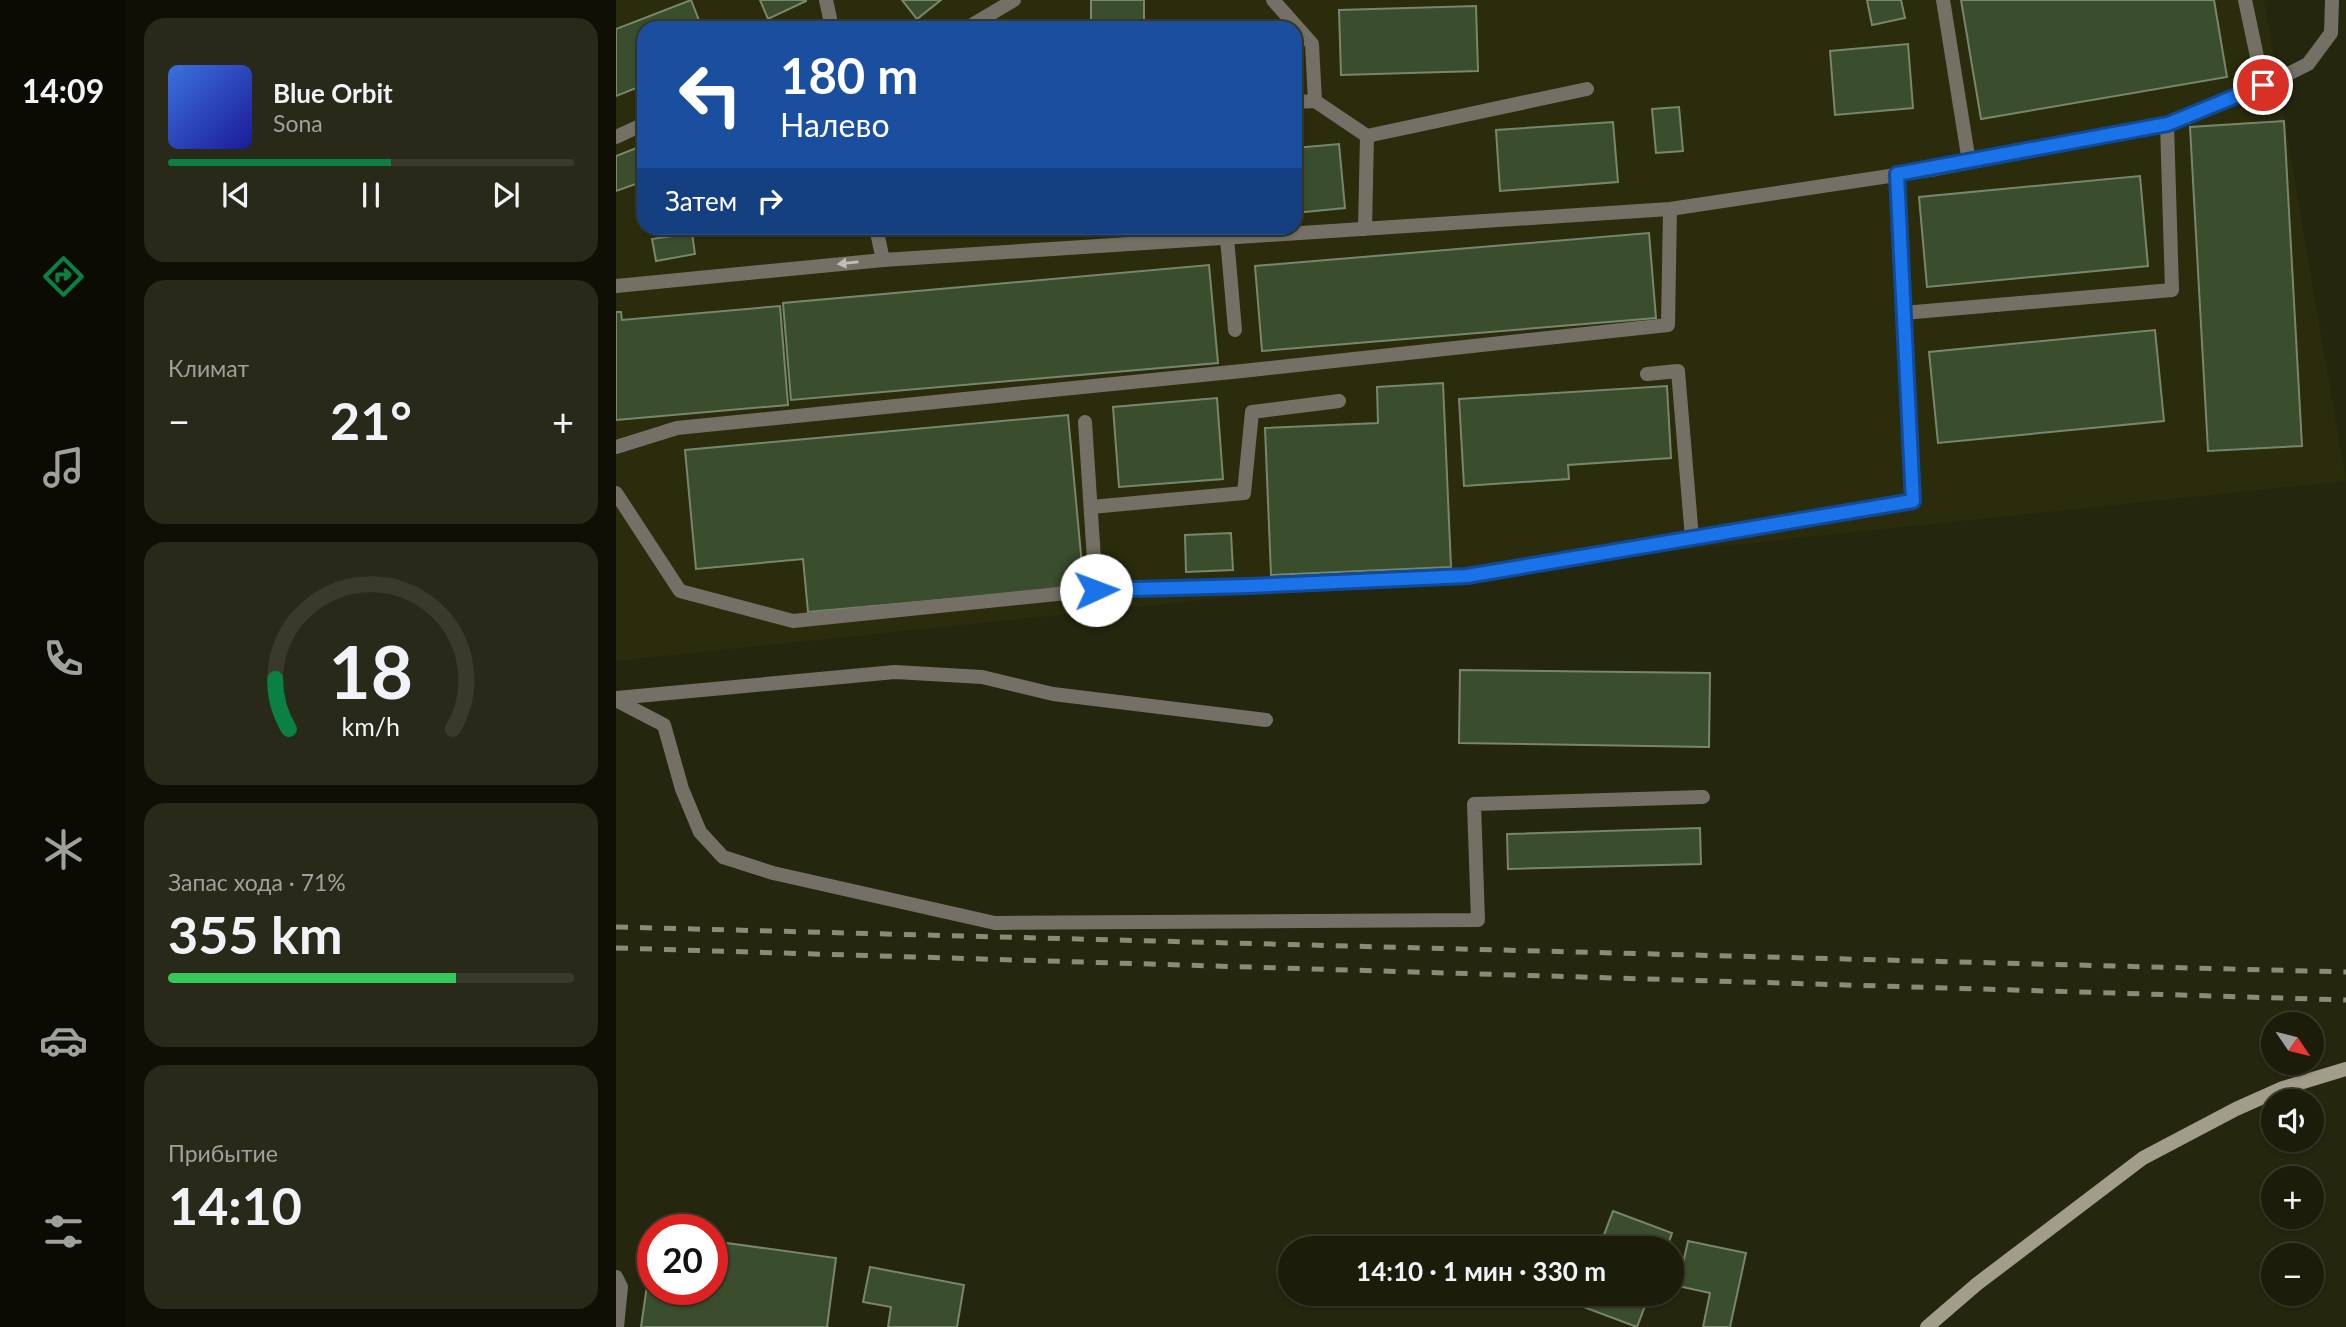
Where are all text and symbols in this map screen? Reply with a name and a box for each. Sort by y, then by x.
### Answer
text: 180 m [780,46,918,104]
icon: left [665,49,756,140]
pin [2233,55,2293,115]
icon: arrive [2244,66,2282,104]
text: 14:09 [22,71,104,110]
text: Blue Orbit [273,77,393,109]
text: Налево [780,105,890,144]
text: Sona [273,109,323,137]
icon: previous [217,176,255,214]
icon: pause [352,176,390,214]
icon: next [487,176,525,214]
icon: right [751,182,789,220]
text: Затем [665,185,737,217]
icon: directions [39,252,88,301]
one-way arrow [837,258,859,269]
text: Климат [168,354,249,382]
text: 21° [330,389,412,451]
text: − [168,398,190,444]
text: + [552,398,574,444]
icon: music [39,443,88,492]
position arrow [1059,553,1133,627]
text: 18 [329,628,413,716]
icon: phone [39,634,88,683]
text: km/h [342,711,400,741]
icon: climate [39,825,88,874]
text: Запас хода · 71% [168,868,346,896]
text: 355 km [168,903,342,965]
north arrow [2261,1012,2324,1074]
map controls [2261,1012,2324,1306]
icon: car [39,1016,88,1065]
button: sound [2261,1089,2324,1152]
text: Прибытие [168,1139,278,1167]
button: + [2261,1166,2324,1229]
text: 14:10 [168,1174,302,1236]
icon: filters [39,1207,88,1256]
speed limit sign: 20 [637,1214,728,1305]
button: − [2261,1243,2324,1306]
text: 14:10 · 1 мин · 330 m [1356,1255,1606,1287]

